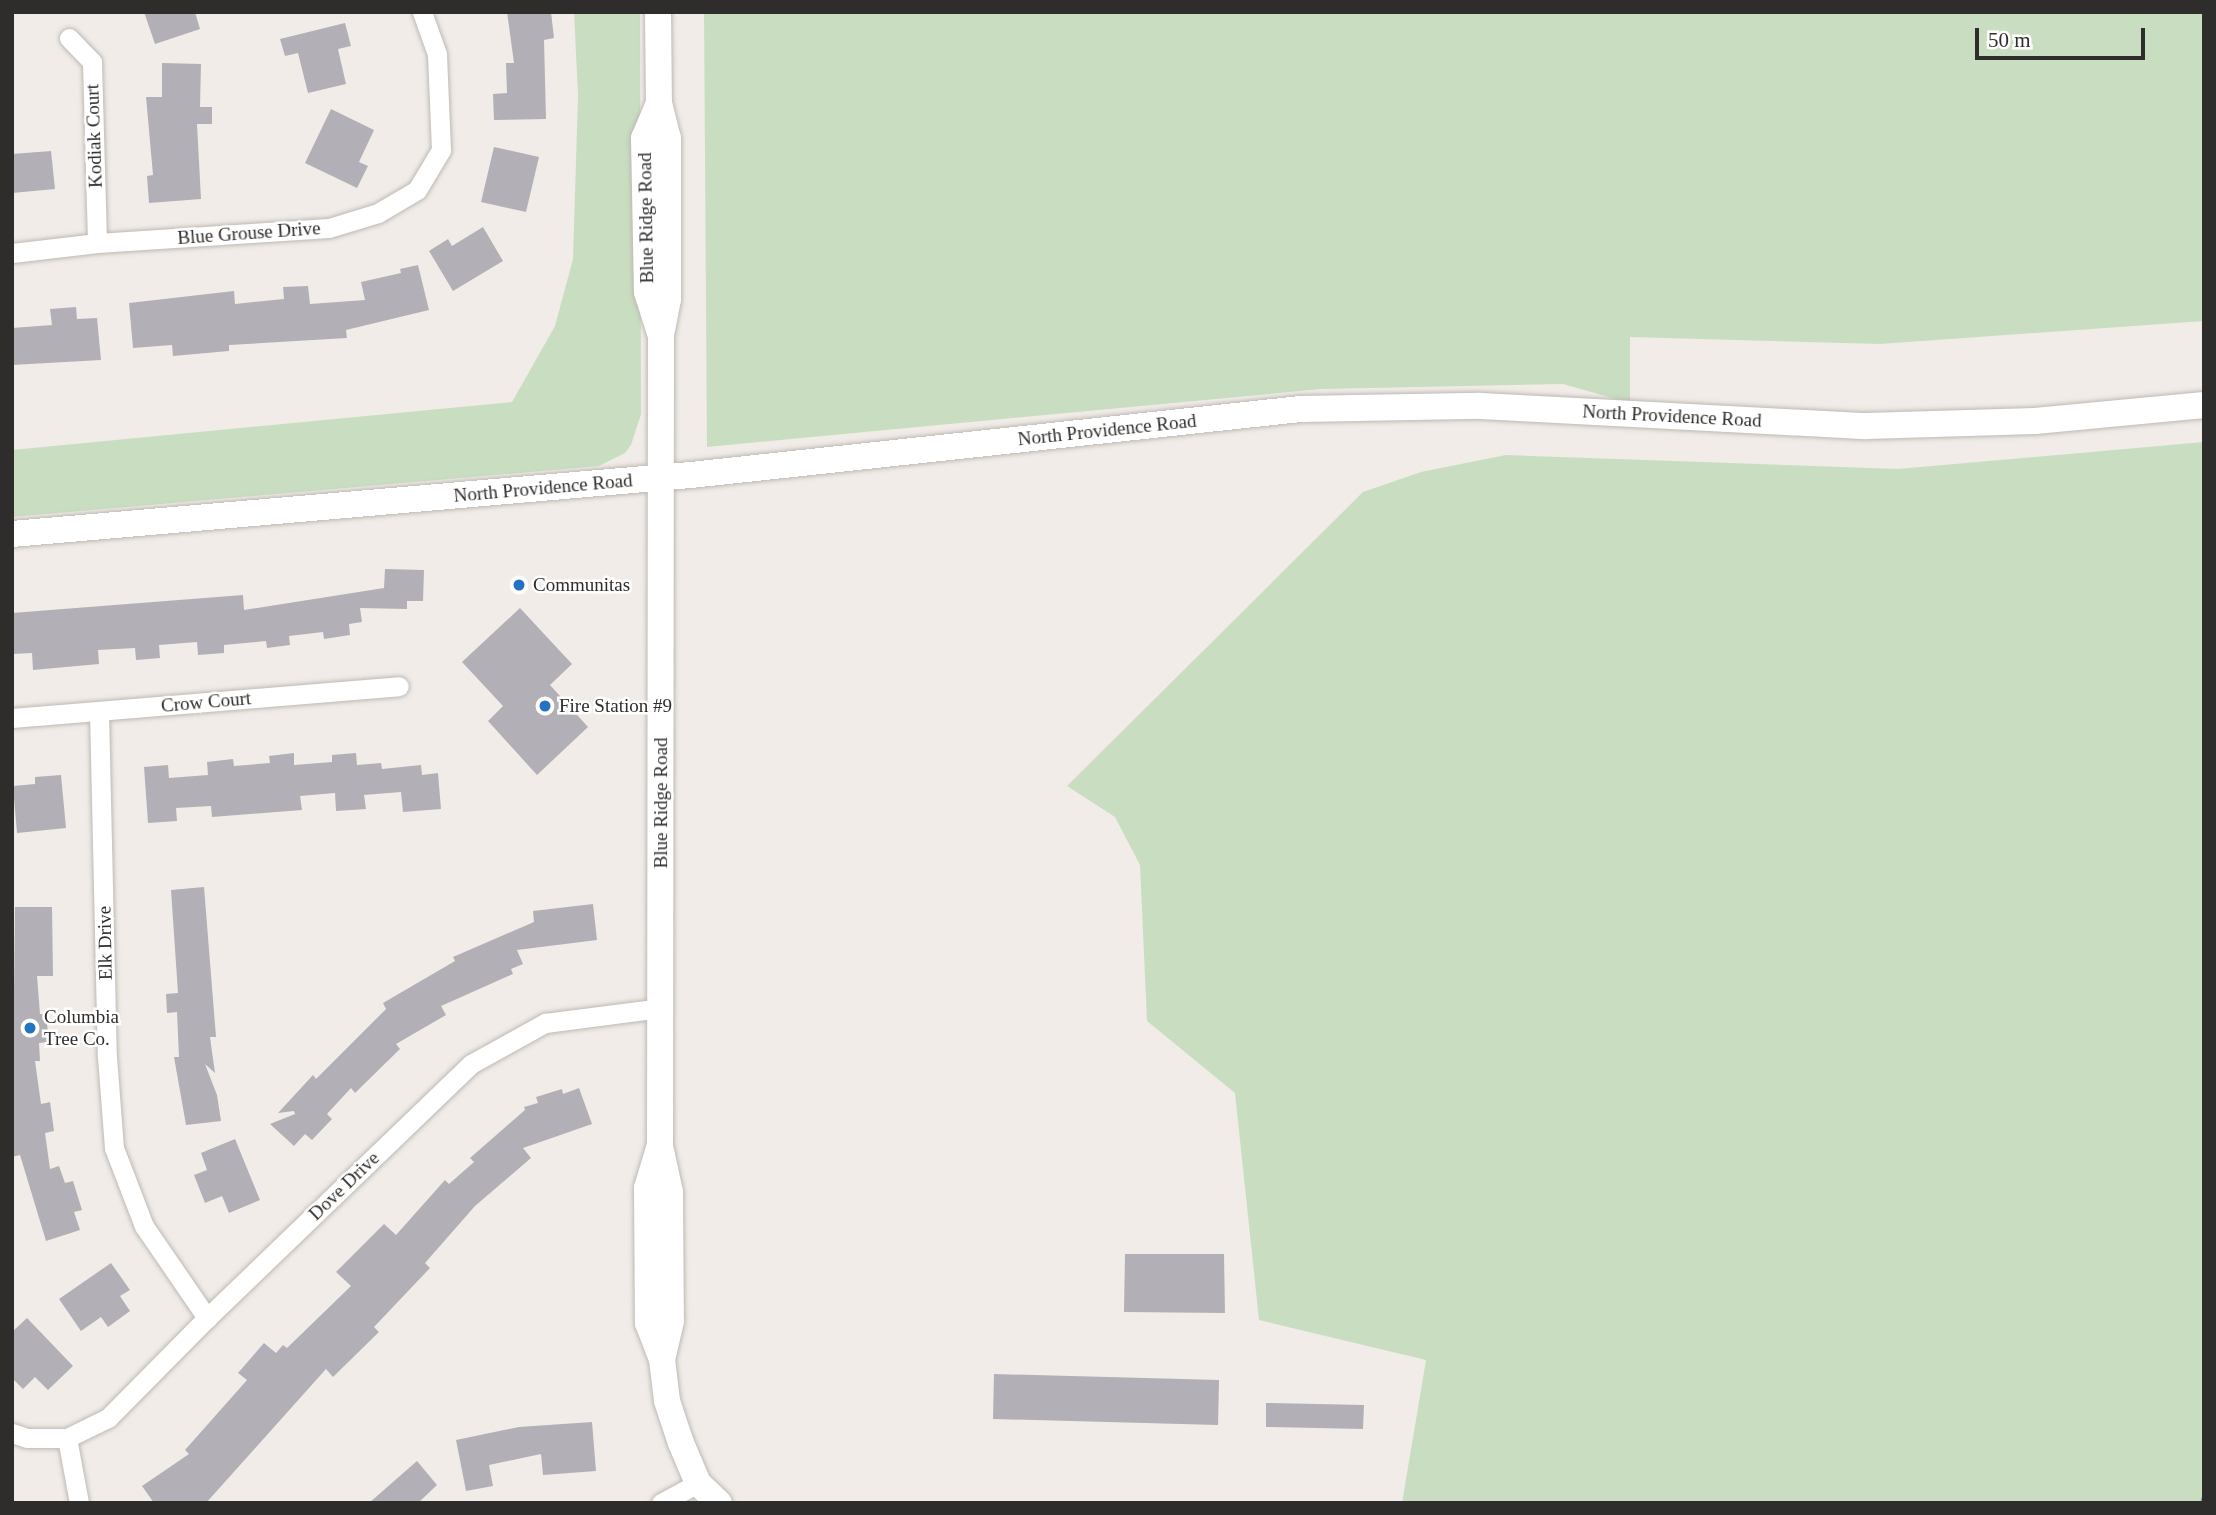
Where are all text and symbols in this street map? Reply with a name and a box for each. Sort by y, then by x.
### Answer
scale bar [1978,14,2148,58]
text: 50 m [1988,28,2031,52]
street label: Kodiak Court [81,84,107,188]
street label: Blue Ridge Road [633,152,659,284]
street label: Blue Grouse Drive [177,217,321,249]
street label: North Providence Road [1582,400,1762,432]
street label: North Providence Road [1017,409,1197,451]
street label: North Providence Road [453,469,633,507]
place label: Communitas [533,574,630,596]
marker: Communitas [511,577,527,593]
street label: Crow Court [160,687,252,717]
place label: Fire Station #9 [559,695,672,717]
marker: Fire Station #9 [537,698,553,714]
street label: Blue Ridge Road [650,738,672,868]
street label: Elk Drive [93,906,117,980]
place label: Columbia Tree Co. [44,1006,119,1050]
marker: Columbia Tree Co. [22,1020,38,1036]
street label: Dove Drive [304,1147,384,1225]

